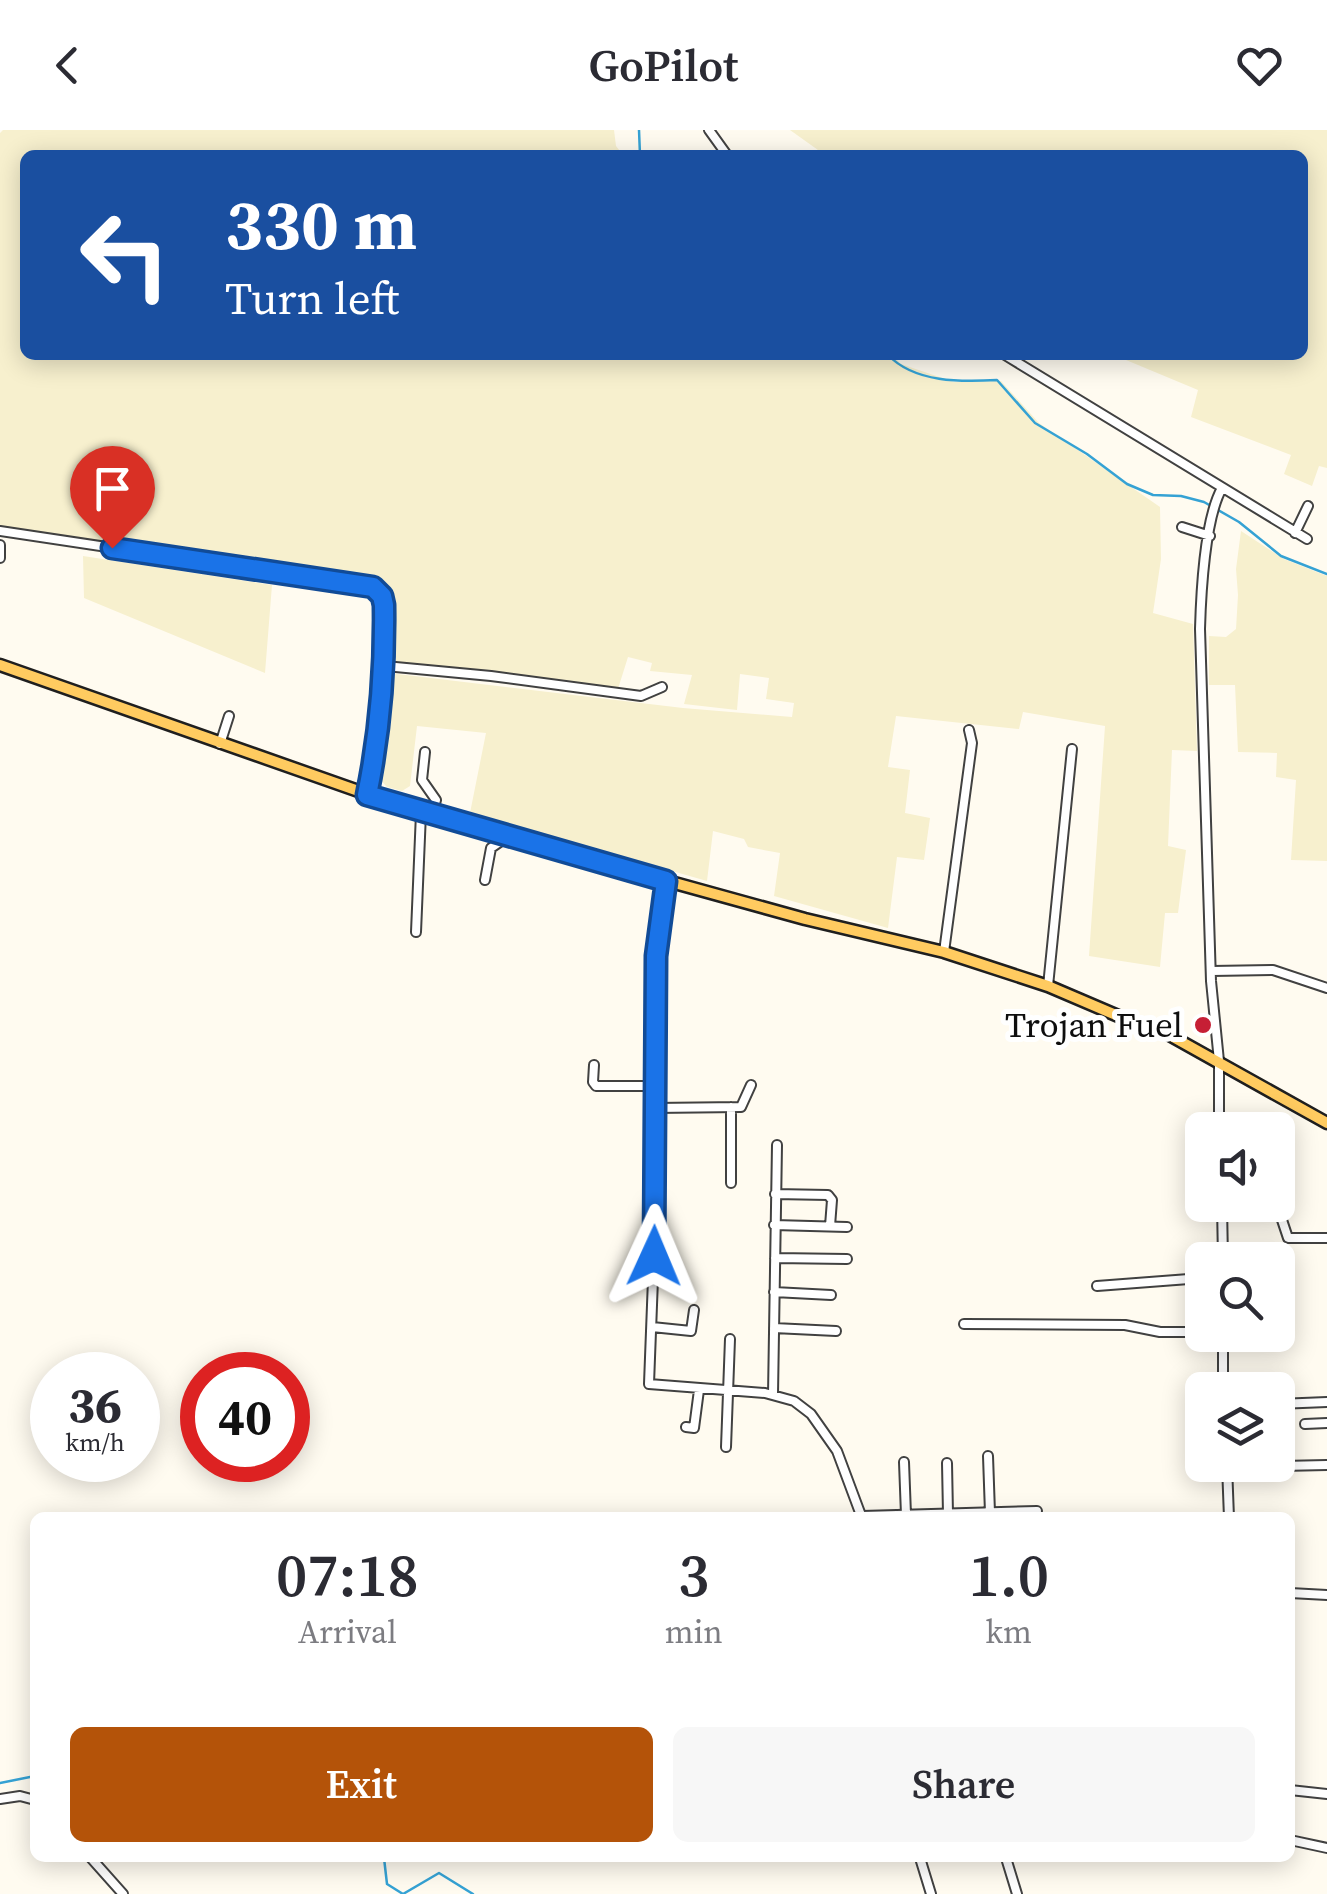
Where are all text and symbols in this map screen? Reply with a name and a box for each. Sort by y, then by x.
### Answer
text: GoPilot [589,34,738,96]
icon: back [40,38,95,93]
icon: heart [1232,38,1287,93]
text: 330 m [225,176,417,272]
icon: left [60,190,190,320]
text: Turn left [225,267,399,329]
pin [70,446,155,549]
icon: arrive [85,461,140,516]
place label: Trojan Fuel [1005,1001,1183,1049]
marker: Trojan Fuel [1192,1014,1214,1036]
map controls [1185,1112,1295,1482]
button: sound [1185,1112,1295,1222]
position arrow [602,1204,706,1308]
button: search [1185,1242,1295,1352]
speed limit sign: 40 [180,1352,310,1482]
text: 36 [68,1370,122,1439]
button: layers [1185,1372,1295,1482]
text: km/h [65,1425,125,1459]
text: 07:18 [276,1534,419,1616]
text: 3 [678,1534,709,1616]
text: 1.0 [969,1534,1049,1616]
text: Arrival [298,1610,397,1654]
text: min [665,1610,723,1654]
text: km [986,1610,1032,1654]
button: Exit [70,1727,653,1842]
button: Share [673,1727,1255,1842]

